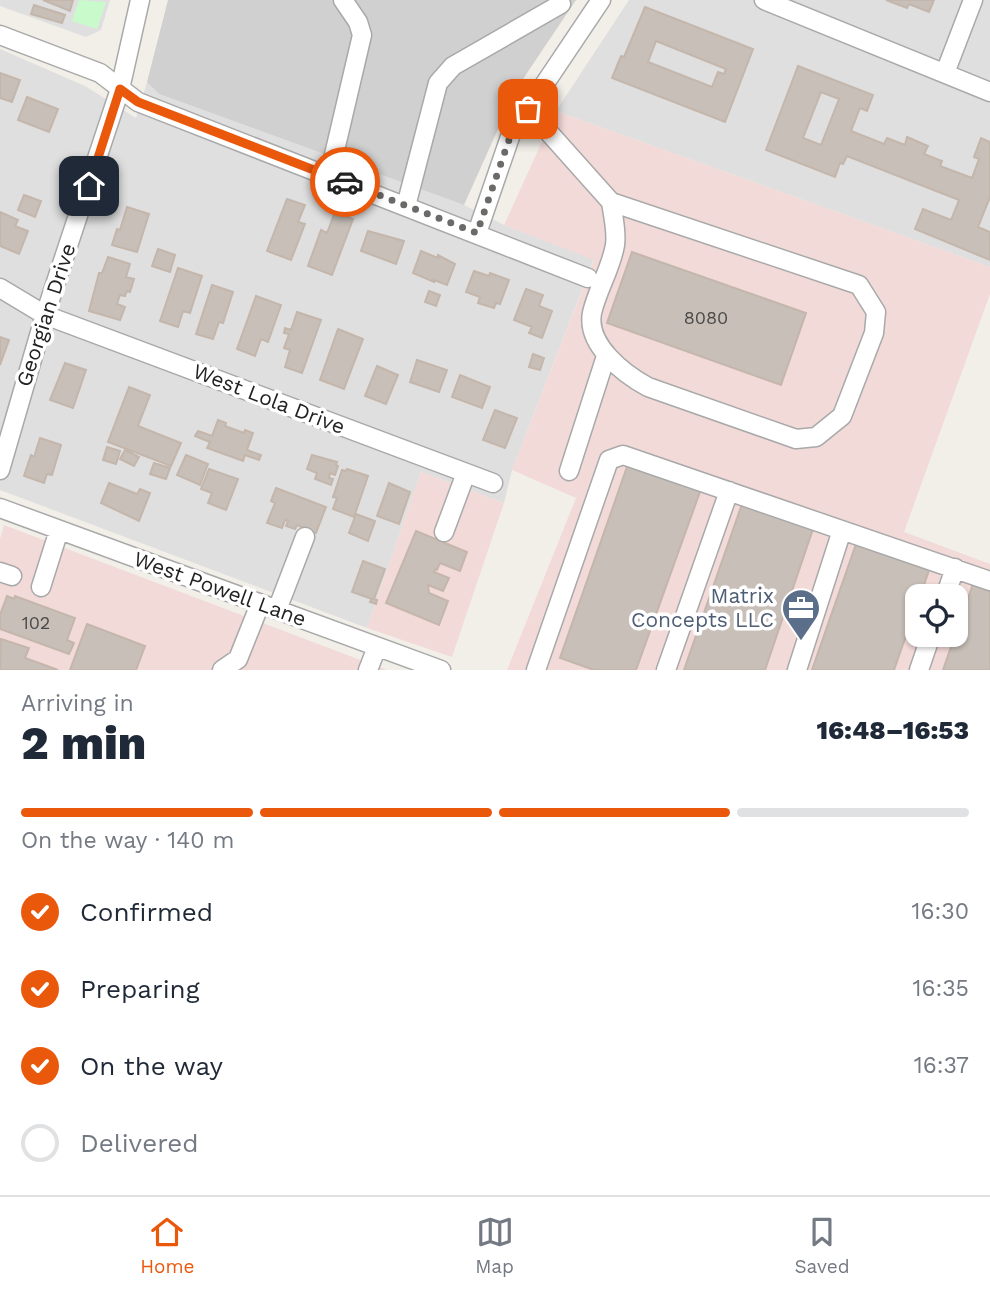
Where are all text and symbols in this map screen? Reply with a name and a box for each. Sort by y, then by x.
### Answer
pin [498,79,558,139]
icon: bag [509,90,547,128]
courier [310,147,380,217]
pin [59,156,119,216]
icon: car [326,163,364,201]
icon: home [70,167,108,205]
street label: Georgian Drive [11,240,80,390]
house number: 8080 [684,307,728,328]
street label: West Lola Drive [190,358,349,439]
street label: West Powell Lane [131,546,310,631]
place label: Matrix Concepts LLC [631,583,774,632]
map controls [905,584,968,647]
button: locate [905,584,968,647]
office icon: Matrix Concepts LLC [780,587,822,642]
house number: 102 [22,612,50,633]
text: Arriving in [21,690,134,717]
text: 16:48–16:53 [816,715,969,745]
text: 2 min [21,716,146,770]
text: On the way · 140 m [21,827,234,854]
icon: check [21,893,59,931]
text: Confirmed [80,897,213,927]
text: 16:30 [912,898,969,925]
icon: check [21,970,59,1008]
text: Preparing [80,974,200,1004]
text: 16:35 [912,975,969,1002]
icon: check [21,1047,59,1085]
text: On the way [80,1051,223,1081]
text: 16:37 [914,1052,969,1079]
text: Delivered [80,1128,199,1158]
tab: Home [140,1213,195,1278]
tab: Map [475,1213,514,1278]
tab: Saved [794,1213,850,1278]

